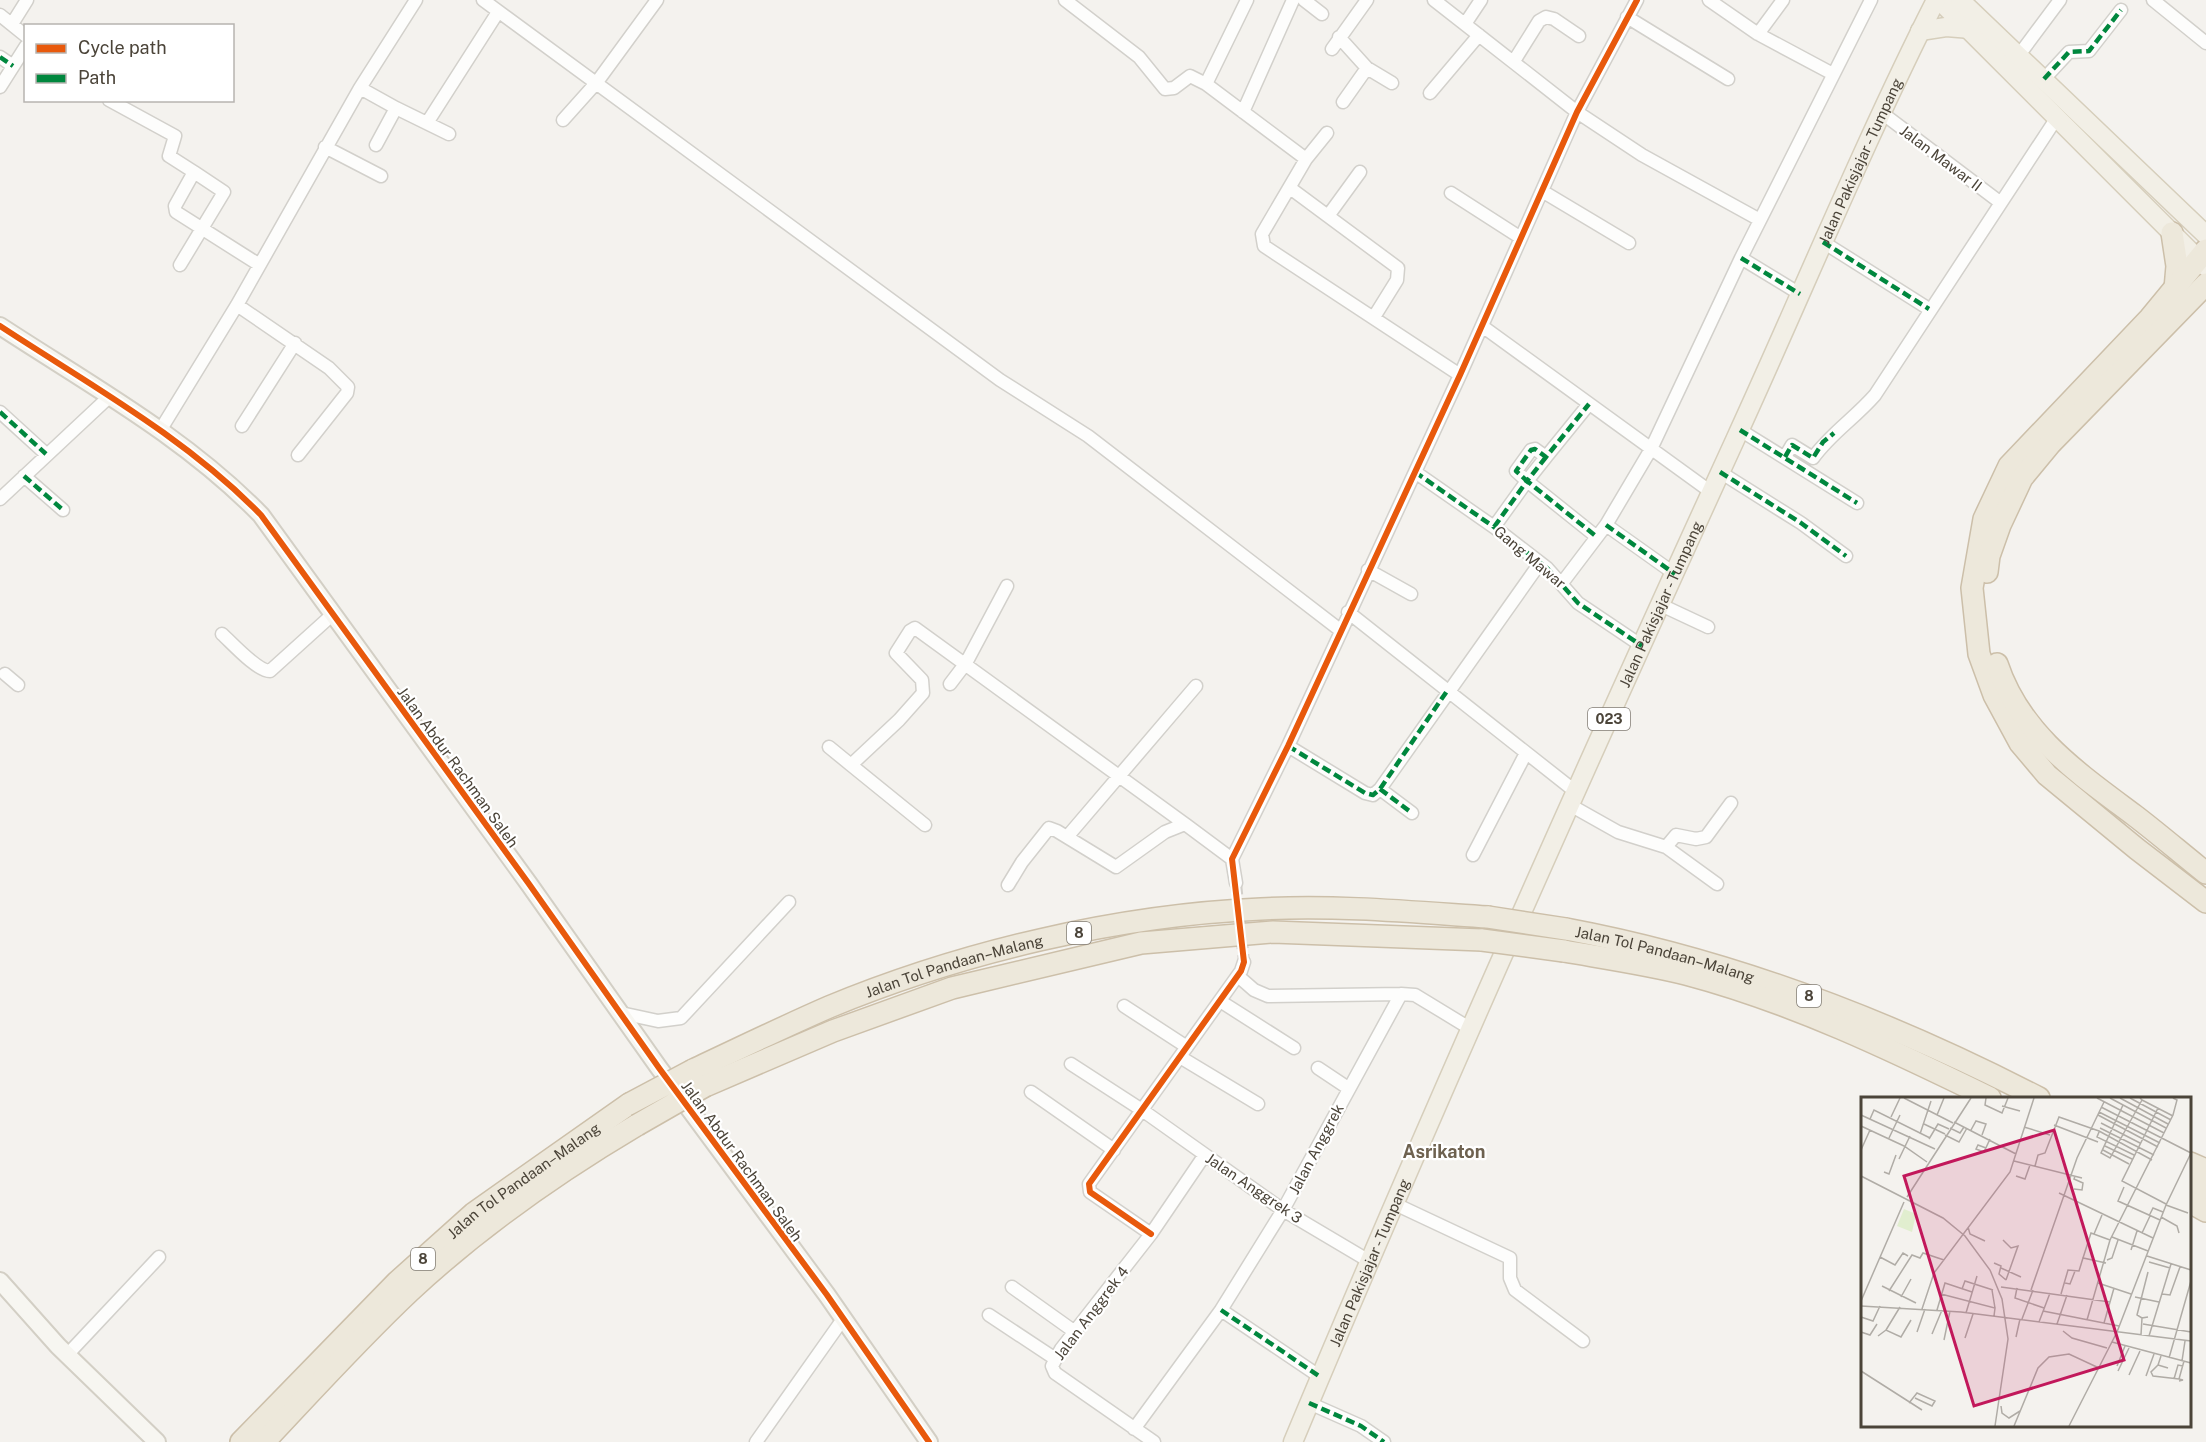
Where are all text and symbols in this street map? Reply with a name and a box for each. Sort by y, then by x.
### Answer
legend [24,24,234,102]
text: Cycle path [78,37,167,58]
text: Path [78,67,116,88]
street label: Jalan Pakisjajar - Tumpang [1815,75,1905,247]
street label: Jalan Mawar II [1897,122,1985,194]
street label: Jalan Pakisjajar - Tumpang [1615,518,1705,690]
street label: Gang Mawar [1491,522,1569,592]
street label: Jalan Abdur Rachman Saleh [394,683,522,851]
road number: 023 [1588,708,1630,730]
road number: 8 [1067,922,1091,944]
street label: Jalan Tol Pandaan–Malang [1574,922,1757,985]
street label: Jalan Tol Pandaan–Malang [863,931,1045,1000]
road number: 8 [1797,985,1821,1007]
street label: Jalan Abdur Rachman Saleh [678,1077,806,1245]
inset map [1861,1097,2191,1427]
street label: Jalan Anggrek [1285,1101,1347,1197]
street label: Jalan Tol Pandaan–Malang [443,1119,603,1242]
district label: Asrikaton [1403,1141,1485,1162]
street label: Jalan Anggrek 3 [1203,1149,1305,1227]
street label: Jalan Pakisjajar - Tumpang [1326,1176,1413,1349]
road number: 8 [411,1248,435,1270]
street label: Jalan Anggrek 4 [1050,1263,1132,1363]

